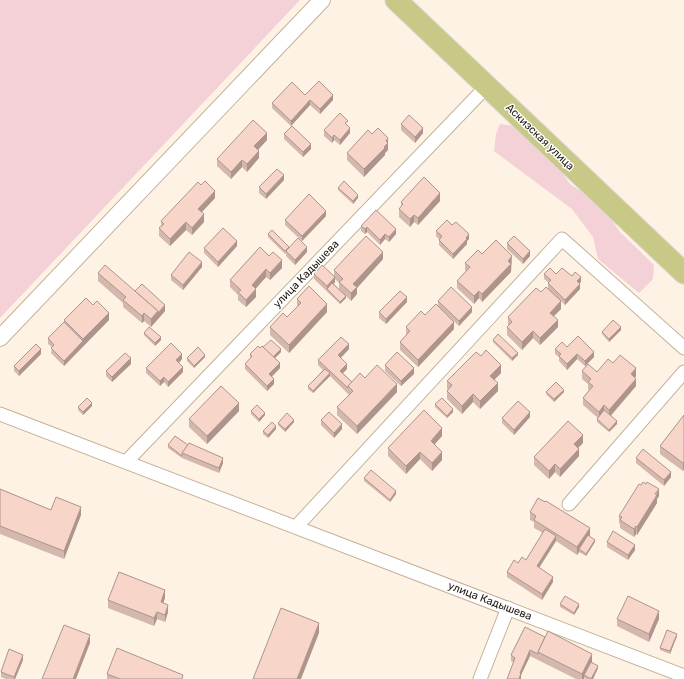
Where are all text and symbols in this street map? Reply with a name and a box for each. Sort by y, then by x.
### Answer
street label: Аскизская улица [503,101,577,173]
street label: улица Кадышева [270,238,342,310]
street label: улица Кадышева [446,579,534,623]

